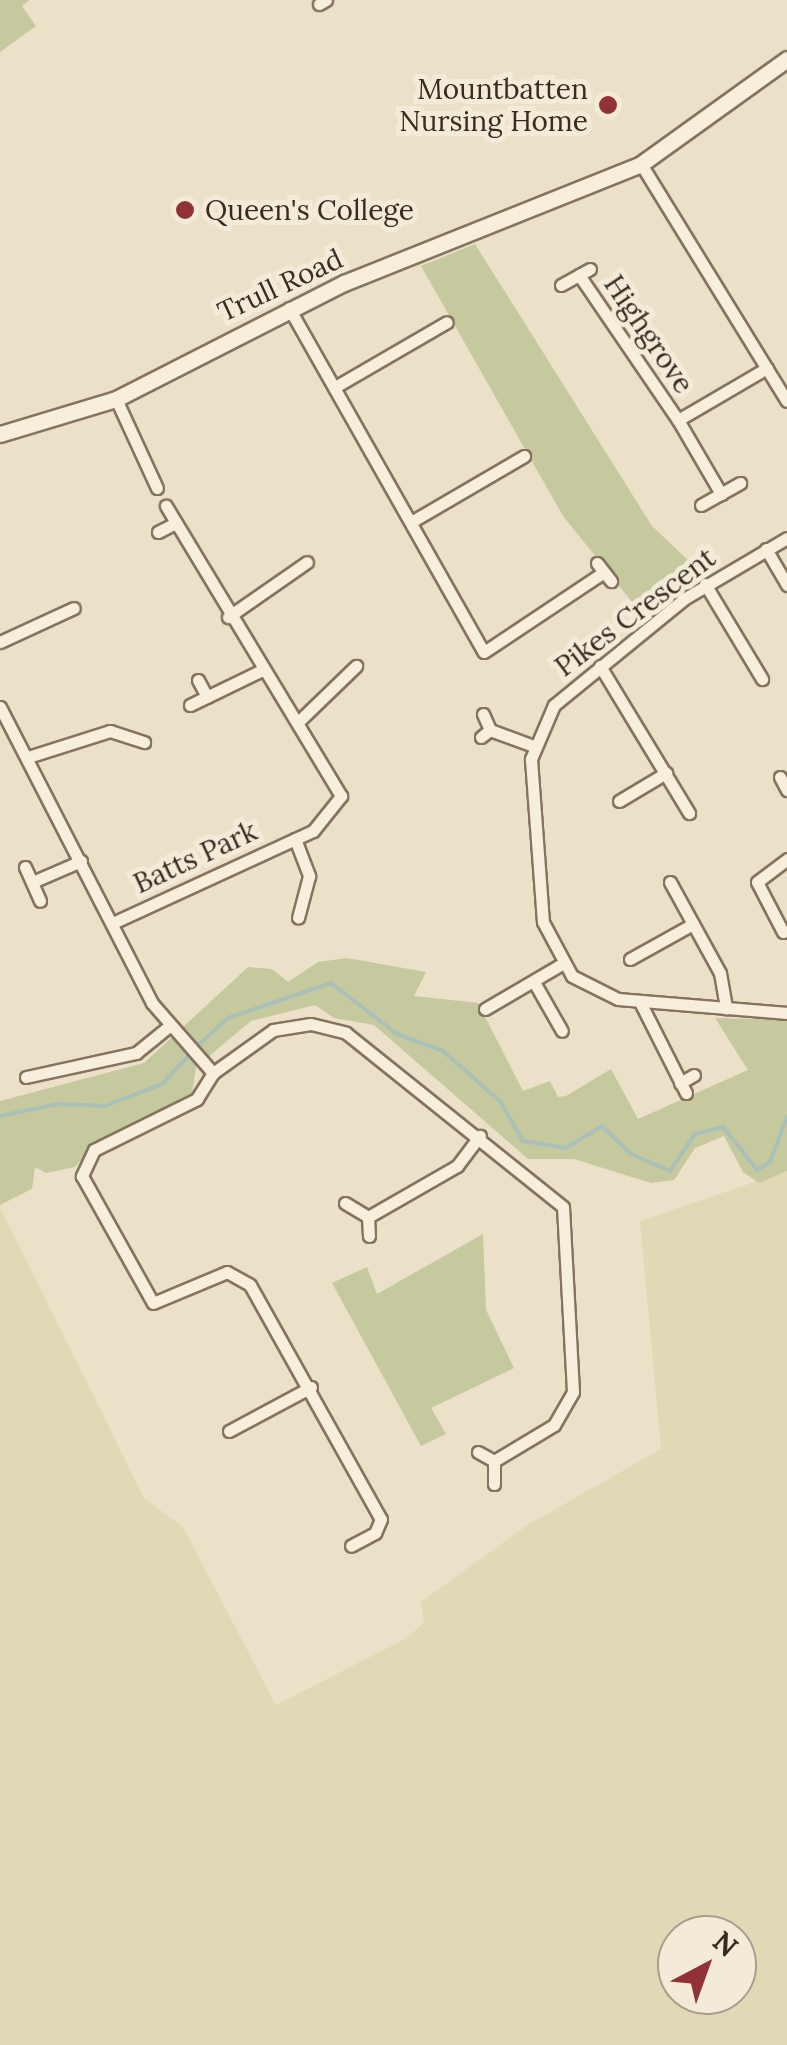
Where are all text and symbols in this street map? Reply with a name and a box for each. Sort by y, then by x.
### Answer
place label: Mountbatten Nursing Home [399,72,588,138]
marker: Mountbatten Nursing Home [597,94,619,116]
place label: Queen's College [205,193,414,227]
marker: Queen's College [174,199,196,221]
street label: Trull Road [212,241,348,329]
street label: Highgrove [597,269,701,399]
street label: Pikes Crescent [548,541,722,683]
street label: Batts Park [128,814,262,900]
north arrow [657,1915,757,2015]
text: N [705,1923,745,1965]

